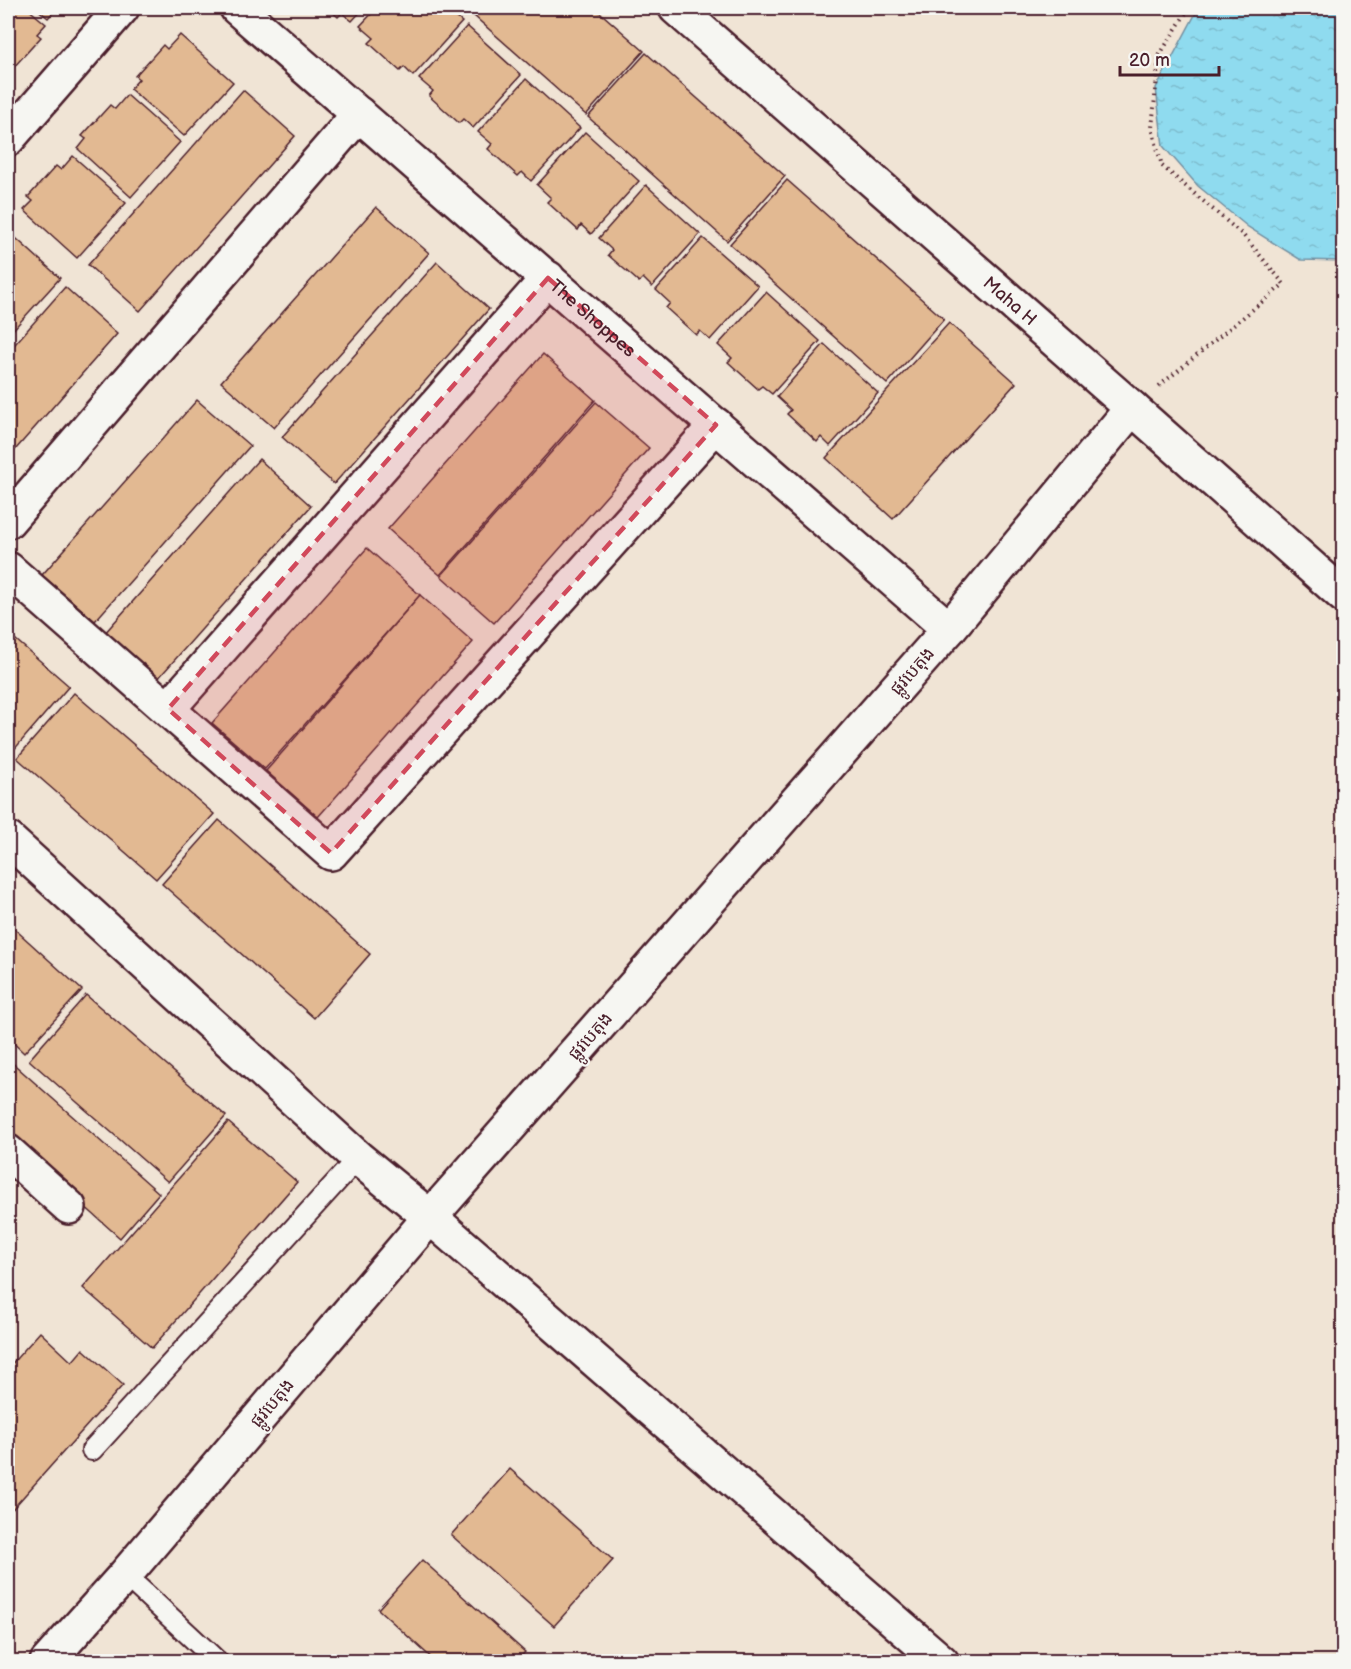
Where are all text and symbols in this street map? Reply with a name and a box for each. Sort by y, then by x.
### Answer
scale bar [1120,39,1219,77]
text: 20 m [1129,50,1170,71]
street label: Maha H [979,272,1041,330]
street label: The Shoppes [545,276,640,362]
street label: ផ្លូវបេតុង [886,643,943,703]
street label: ផ្លូវបេតុង [564,1008,621,1068]
street label: ផ្លូវបេតុង [246,1375,303,1435]

